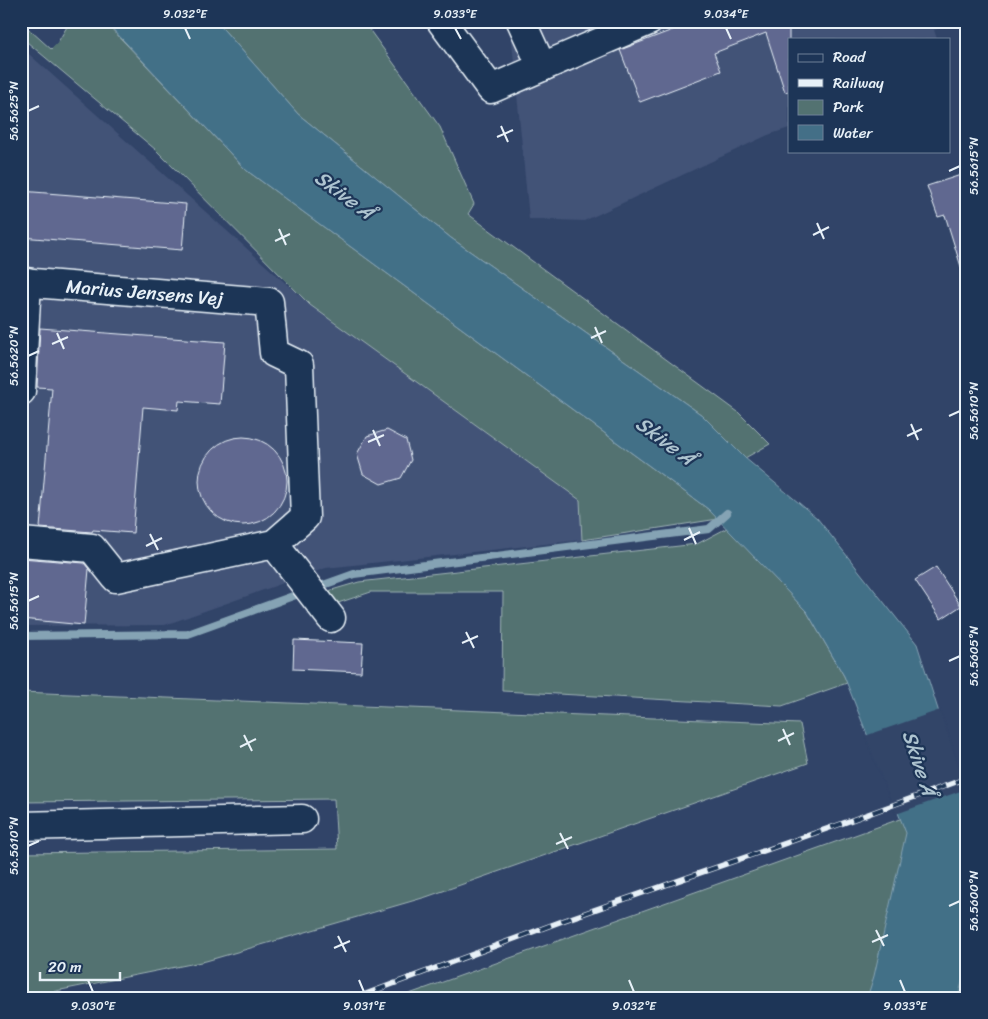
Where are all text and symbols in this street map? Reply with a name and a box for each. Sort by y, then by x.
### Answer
text: 9.032°E [163,3,208,25]
text: 9.033°E [433,3,478,25]
text: 9.034°E [704,3,750,25]
legend [788,38,950,152]
text: Road [833,44,866,70]
text: Railway [833,70,884,96]
text: 56.5625°N [3,81,25,141]
text: Park [833,94,864,120]
text: Water [833,120,873,146]
text: 56.5615°N [963,136,985,195]
water label: Skive Å [307,161,385,232]
street label: Marius Jensens Vej [65,269,225,315]
text: 56.5620°N [3,325,25,386]
text: 56.5610°N [963,381,985,440]
water label: Skive Å [628,407,706,478]
text: 56.5615°N [3,571,25,630]
text: 56.5605°N [963,625,985,686]
water label: Skive Å [892,726,947,805]
text: 56.5610°N [3,816,25,875]
text: 56.5600°N [963,870,985,931]
scale bar [40,949,120,981]
text: 20 m [48,954,82,980]
text: 9.030°E [71,995,117,1017]
text: 9.031°E [343,995,386,1017]
text: 9.032°E [612,995,657,1017]
text: 9.033°E [883,995,928,1017]

